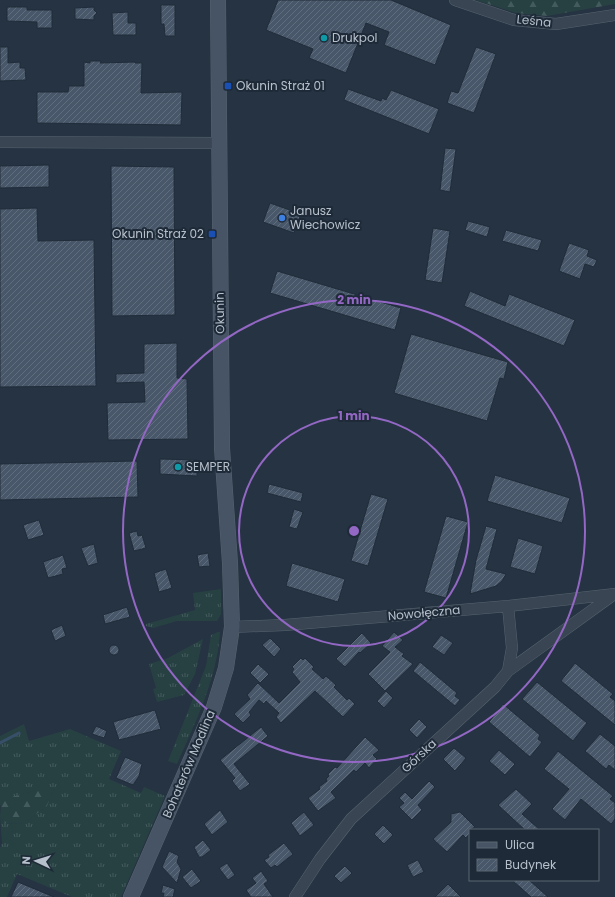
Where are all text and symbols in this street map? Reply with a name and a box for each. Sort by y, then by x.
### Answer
street label: Leśna [516,10,552,31]
place label: Drukpol [332,29,378,46]
marker: Drukpol [319,33,329,43]
place label: Okunin Straż 01 [236,77,325,94]
marker: Okunin Straż 01 [223,81,233,91]
place label: Janusz Wiechowicz [290,202,360,233]
marker: Janusz Wiechowicz [277,213,287,223]
place label: Okunin Straż 02 [112,225,204,242]
marker: Okunin Straż 02 [207,229,217,239]
text: 2 min [337,291,371,308]
street label: Okunin [211,292,228,334]
text: 1 min [338,407,370,424]
place label: SEMPER [186,458,230,475]
marker: SEMPER [173,462,183,472]
centre of rings [347,524,361,538]
street label: Nowołęczna [387,601,461,624]
street label: Bohaterów Modlina [158,707,219,820]
street label: Górska [397,735,440,776]
legend [469,829,599,881]
text: Ulica [505,836,534,853]
north arrow [16,841,56,881]
text: N [18,856,34,865]
text: Budynek [505,856,557,873]

